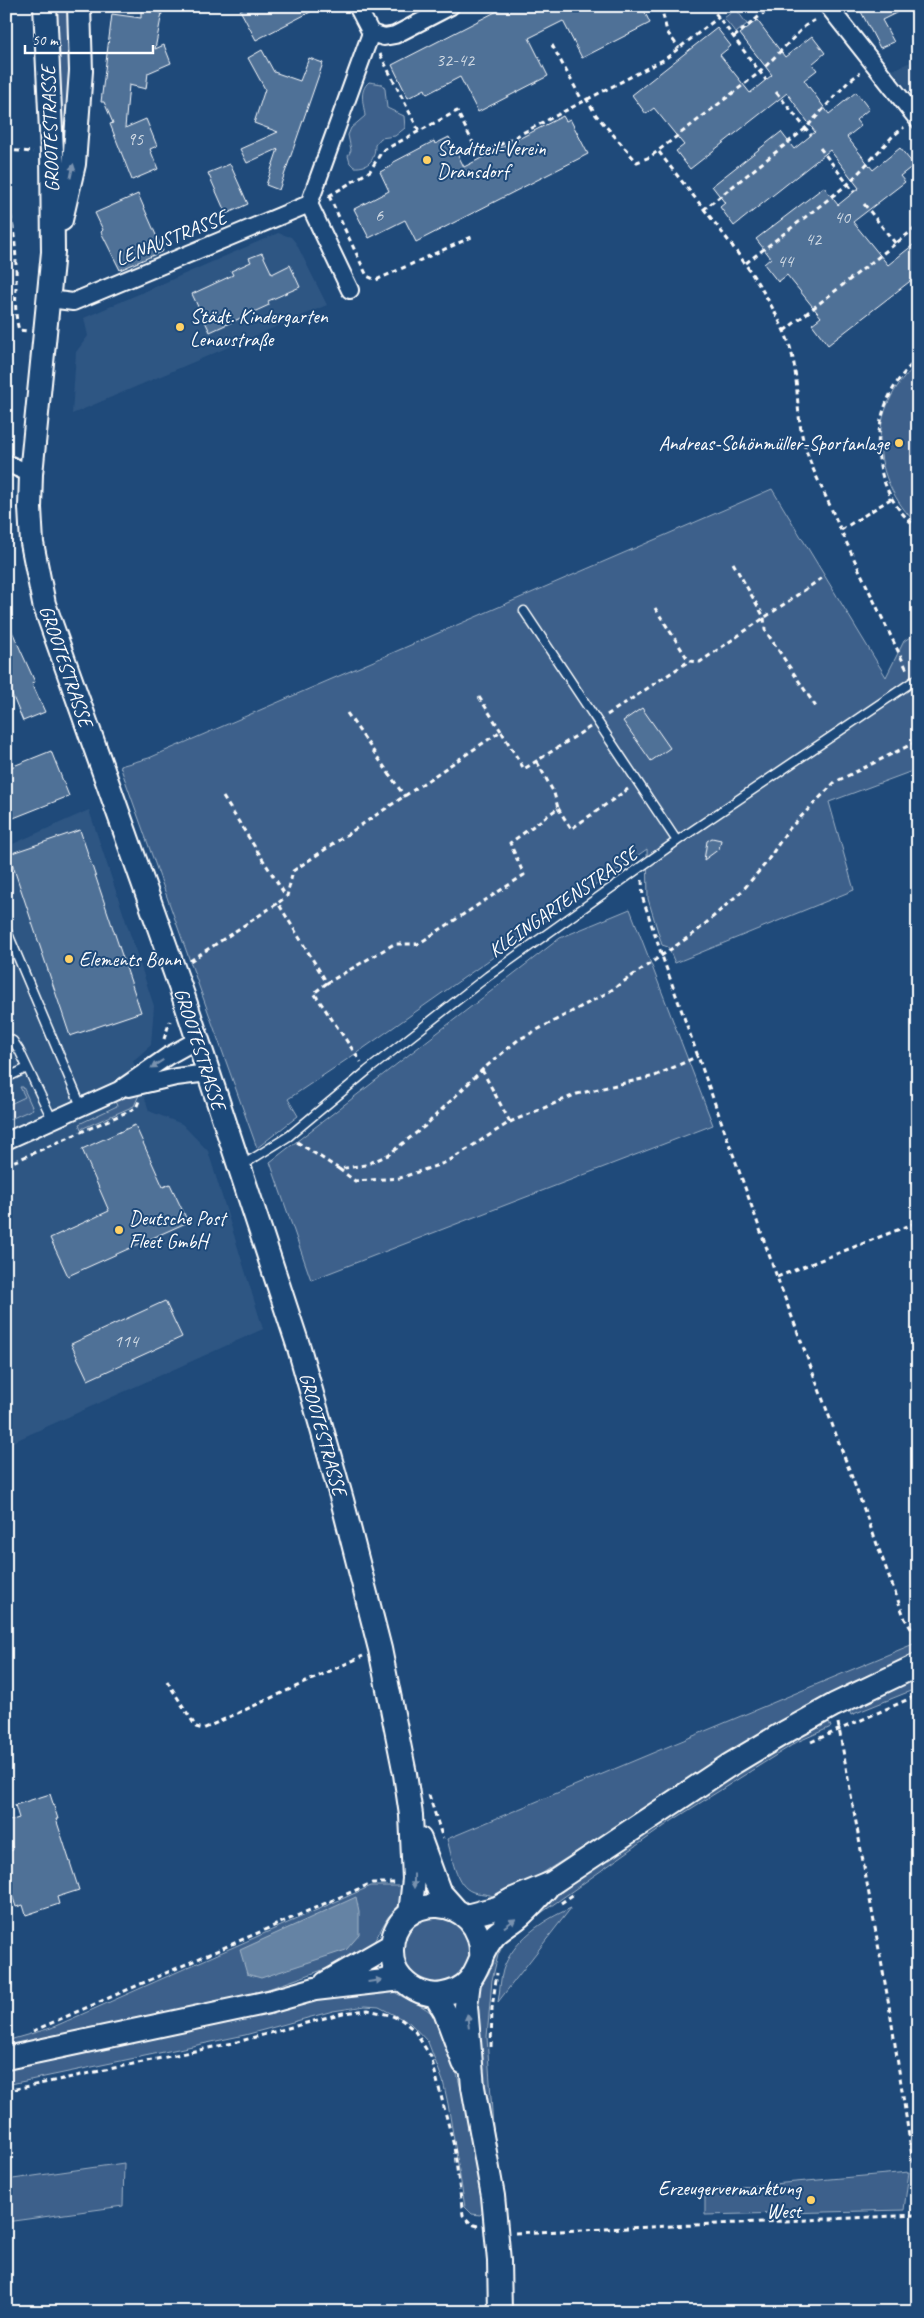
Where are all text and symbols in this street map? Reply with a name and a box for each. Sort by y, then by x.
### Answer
scale bar [25,22,152,54]
text: 50 m [32,31,59,50]
house number: 32-42 [436,49,476,71]
street label: GROOTESTRASSE [35,62,65,193]
house number: 95 [127,128,144,150]
place label: Stadtteil-Verein Dransdorf [437,136,547,184]
marker: Stadtteil-Verein Dransdorf [421,154,433,166]
one-way arrow [68,163,76,178]
street label: LENAUSTRASSE [112,203,233,272]
house number: 6 [375,204,384,226]
house number: 40 [834,206,852,228]
house number: 42 [805,228,823,250]
house number: 44 [777,250,795,272]
place label: Städt. Kindergarten Lenaustraße [190,304,329,352]
marker: Städt. Kindergarten Lenaustraße [174,321,186,333]
place label: Andreas-Schönmüller-Sportanlage [659,431,890,456]
marker: Andreas-Schönmüller-Sportanlage [893,437,905,449]
street label: GROOTESTRASSE [34,602,99,733]
street label: KLEINGARTENSTRASSE [484,839,645,963]
place label: Elements Bonn [79,947,182,972]
marker: Elements Bonn [63,953,75,965]
street label: GROOTESTRASSE [169,985,232,1116]
one-way arrow [151,1059,164,1069]
place label: Deutsche Post Fleet GmbH [129,1206,229,1254]
marker: Deutsche Post Fleet GmbH [113,1224,125,1236]
house number: 114 [114,1330,140,1352]
street label: GROOTESTRASSE [294,1370,353,1501]
one-way arrow [410,1873,418,1889]
one-way arrow [504,1918,517,1928]
one-way arrow [368,1976,384,1984]
one-way arrow [464,2013,472,2029]
place label: Erzeugervermarktung West [658,2176,803,2224]
marker: Erzeugervermarktung West [805,2194,817,2206]

